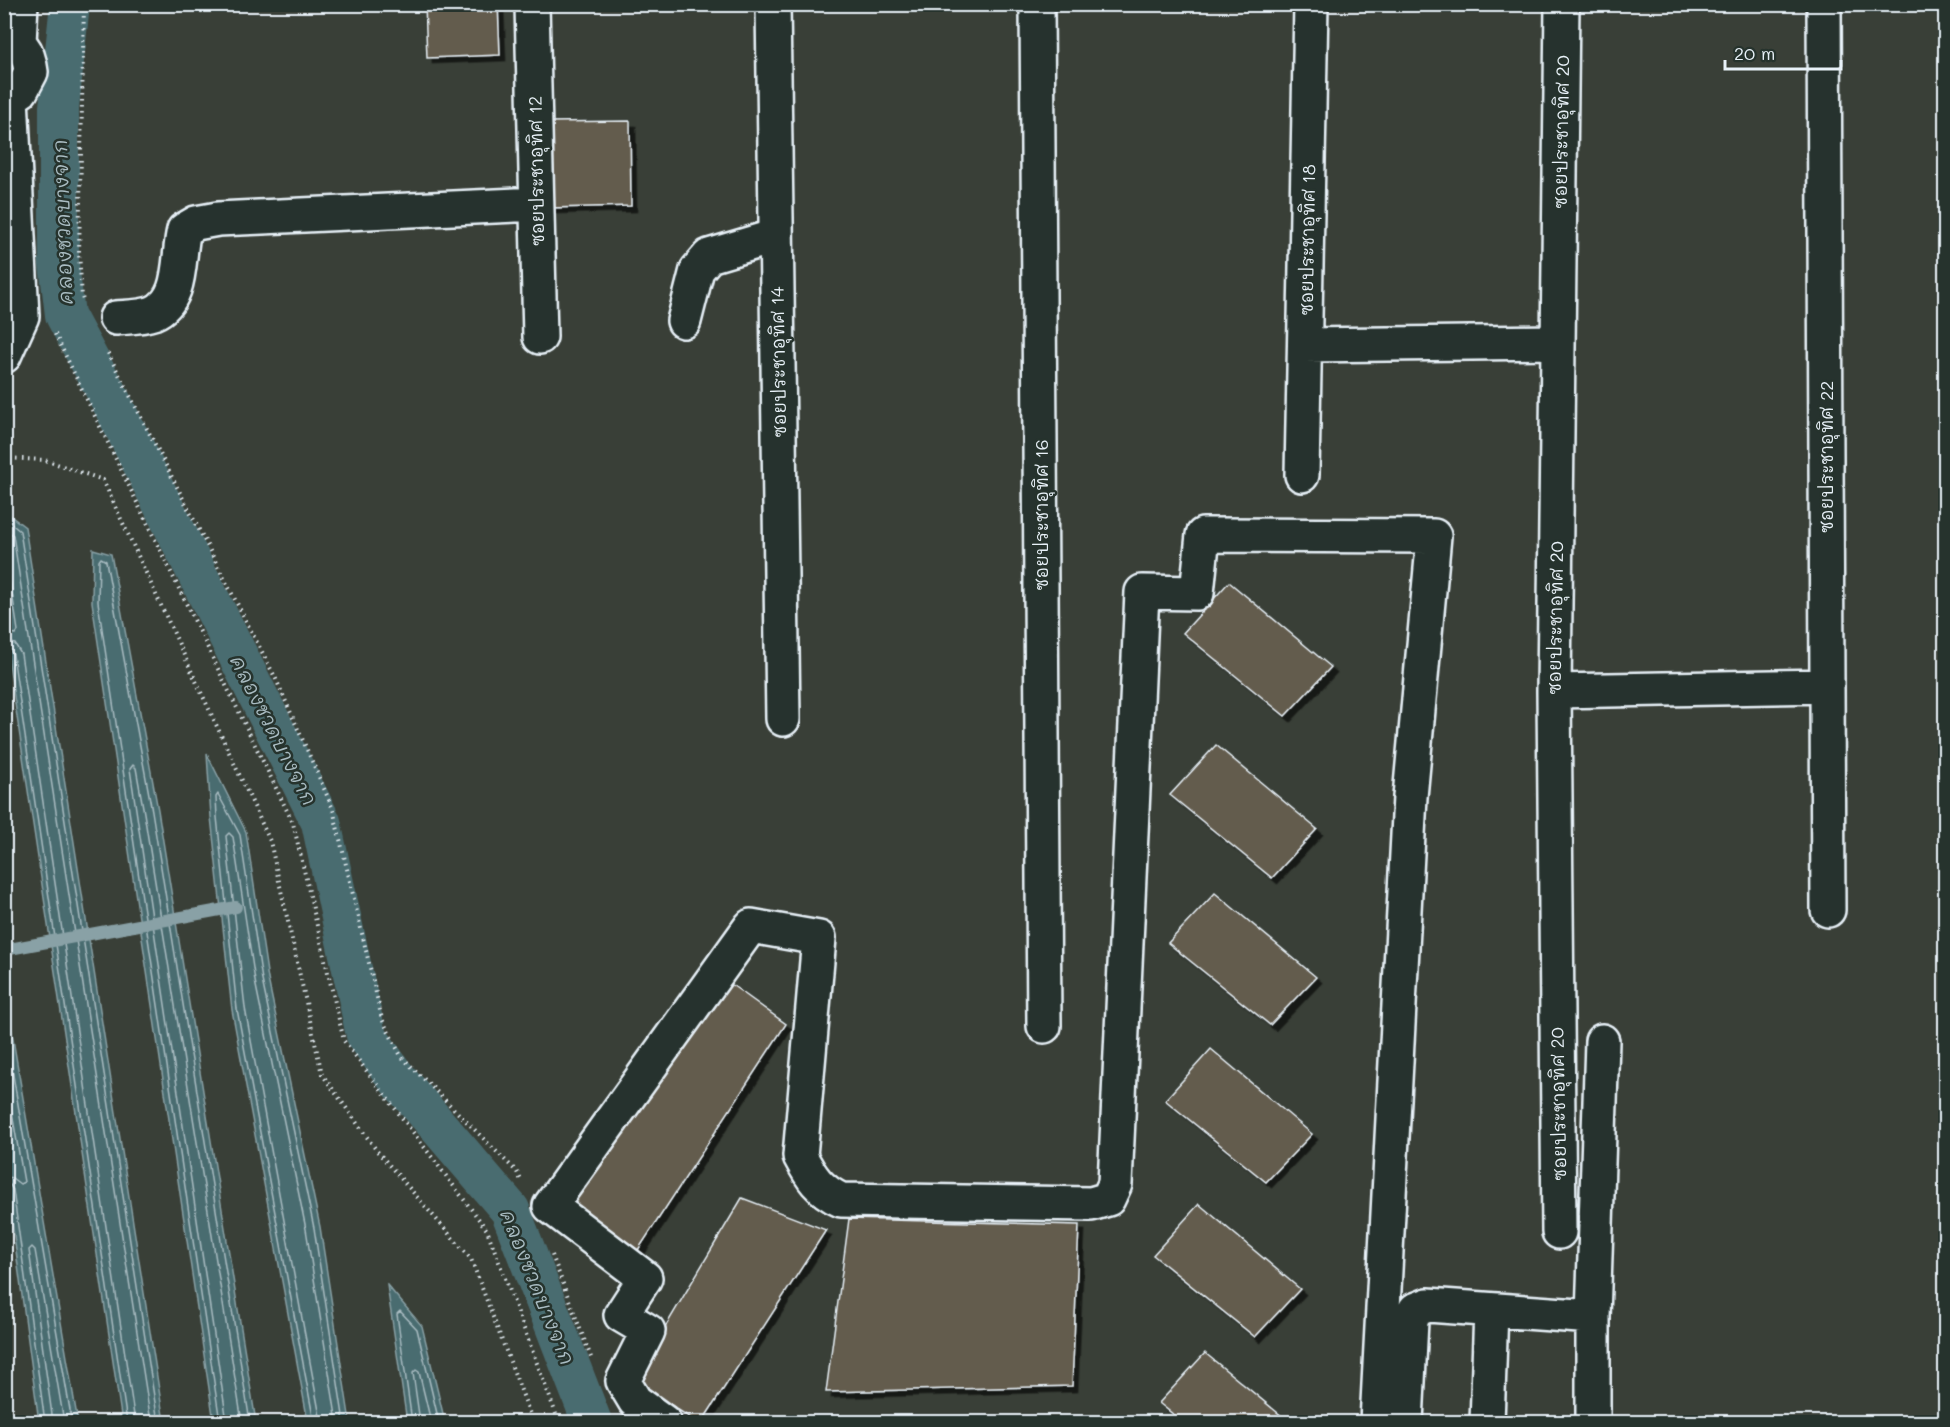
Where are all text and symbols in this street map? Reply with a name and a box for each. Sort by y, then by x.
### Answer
scale bar [1725,33,1840,71]
text: 20 m [1734,41,1775,65]
street label: ซอยประชาอุทิศ 20 [1548,55,1576,209]
street label: ซอยประชาอุทิศ 12 [523,96,551,246]
water label: คลองชวดบางจาก [46,139,78,305]
street label: ซอยประชาอุทิศ 18 [1294,164,1322,316]
street label: ซอยประชาอุทิศ 14 [765,286,793,438]
street label: ซอยประชาอุทิศ 22 [1814,381,1840,533]
street label: ซอยประชาอุทิศ 16 [1029,439,1055,591]
street label: ซอยประชาอุทิศ 20 [1542,541,1570,695]
water label: คลองชวดบางจาก [225,650,323,810]
street label: ซอยประชาอุทิศ 20 [1545,1027,1573,1181]
water label: คลองชวดบางจาก [495,1205,581,1369]

